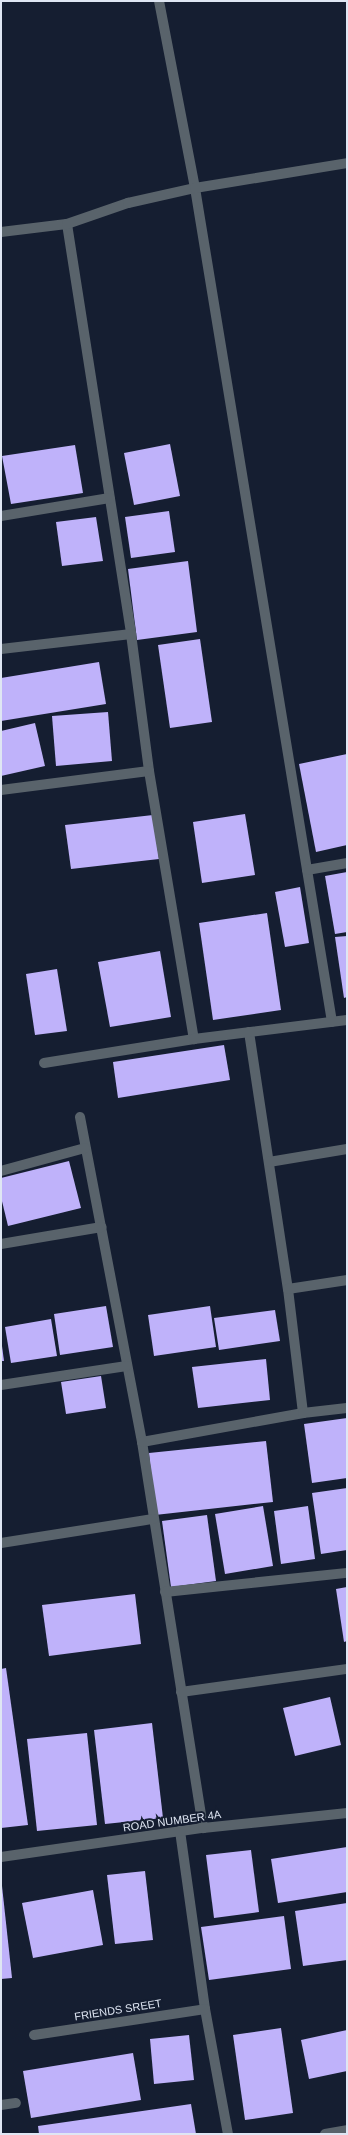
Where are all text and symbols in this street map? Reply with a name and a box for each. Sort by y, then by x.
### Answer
street label: ROAD NUMBER 4A [122,1808,222,1834]
street label: FRIENDS SREET [74,1997,162,2023]

